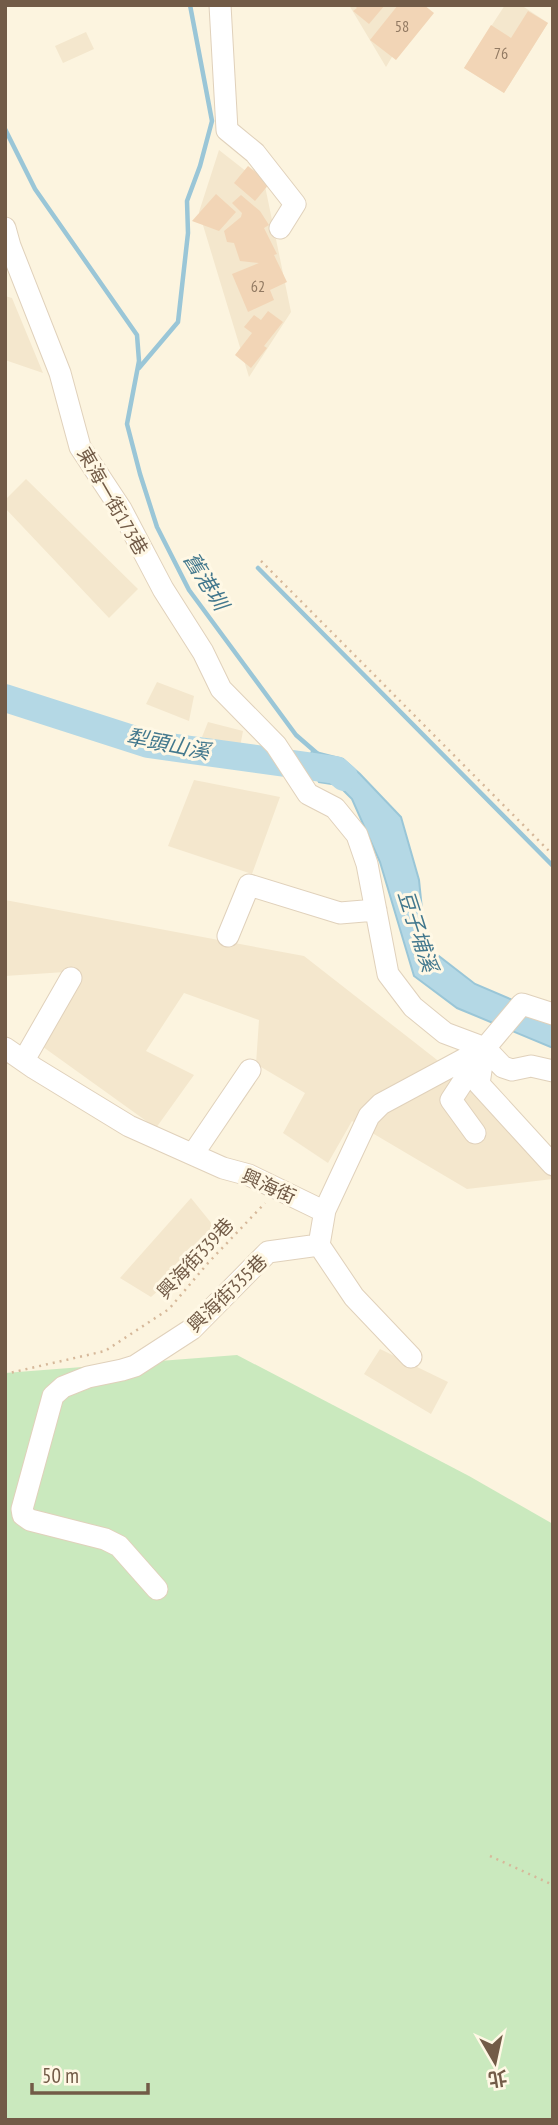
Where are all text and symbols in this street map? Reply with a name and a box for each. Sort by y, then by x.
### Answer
house number: 58 [395,16,409,36]
house number: 76 [494,43,508,63]
house number: 62 [251,276,265,296]
street label: 東海一街173巷 [72,443,154,559]
water label: 舊港圳 [178,547,236,617]
water label: 犁頭山溪 [124,723,215,766]
water label: 豆子埔溪 [392,887,445,978]
street label: 興海街 [238,1163,300,1209]
street label: 興海街339巷 [152,1213,238,1303]
street label: 興海街335巷 [182,1249,272,1337]
north arrow [460,2027,530,2097]
scale bar [32,2052,147,2096]
text: 50 m [42,2062,79,2089]
text: 北 [486,2065,509,2092]

